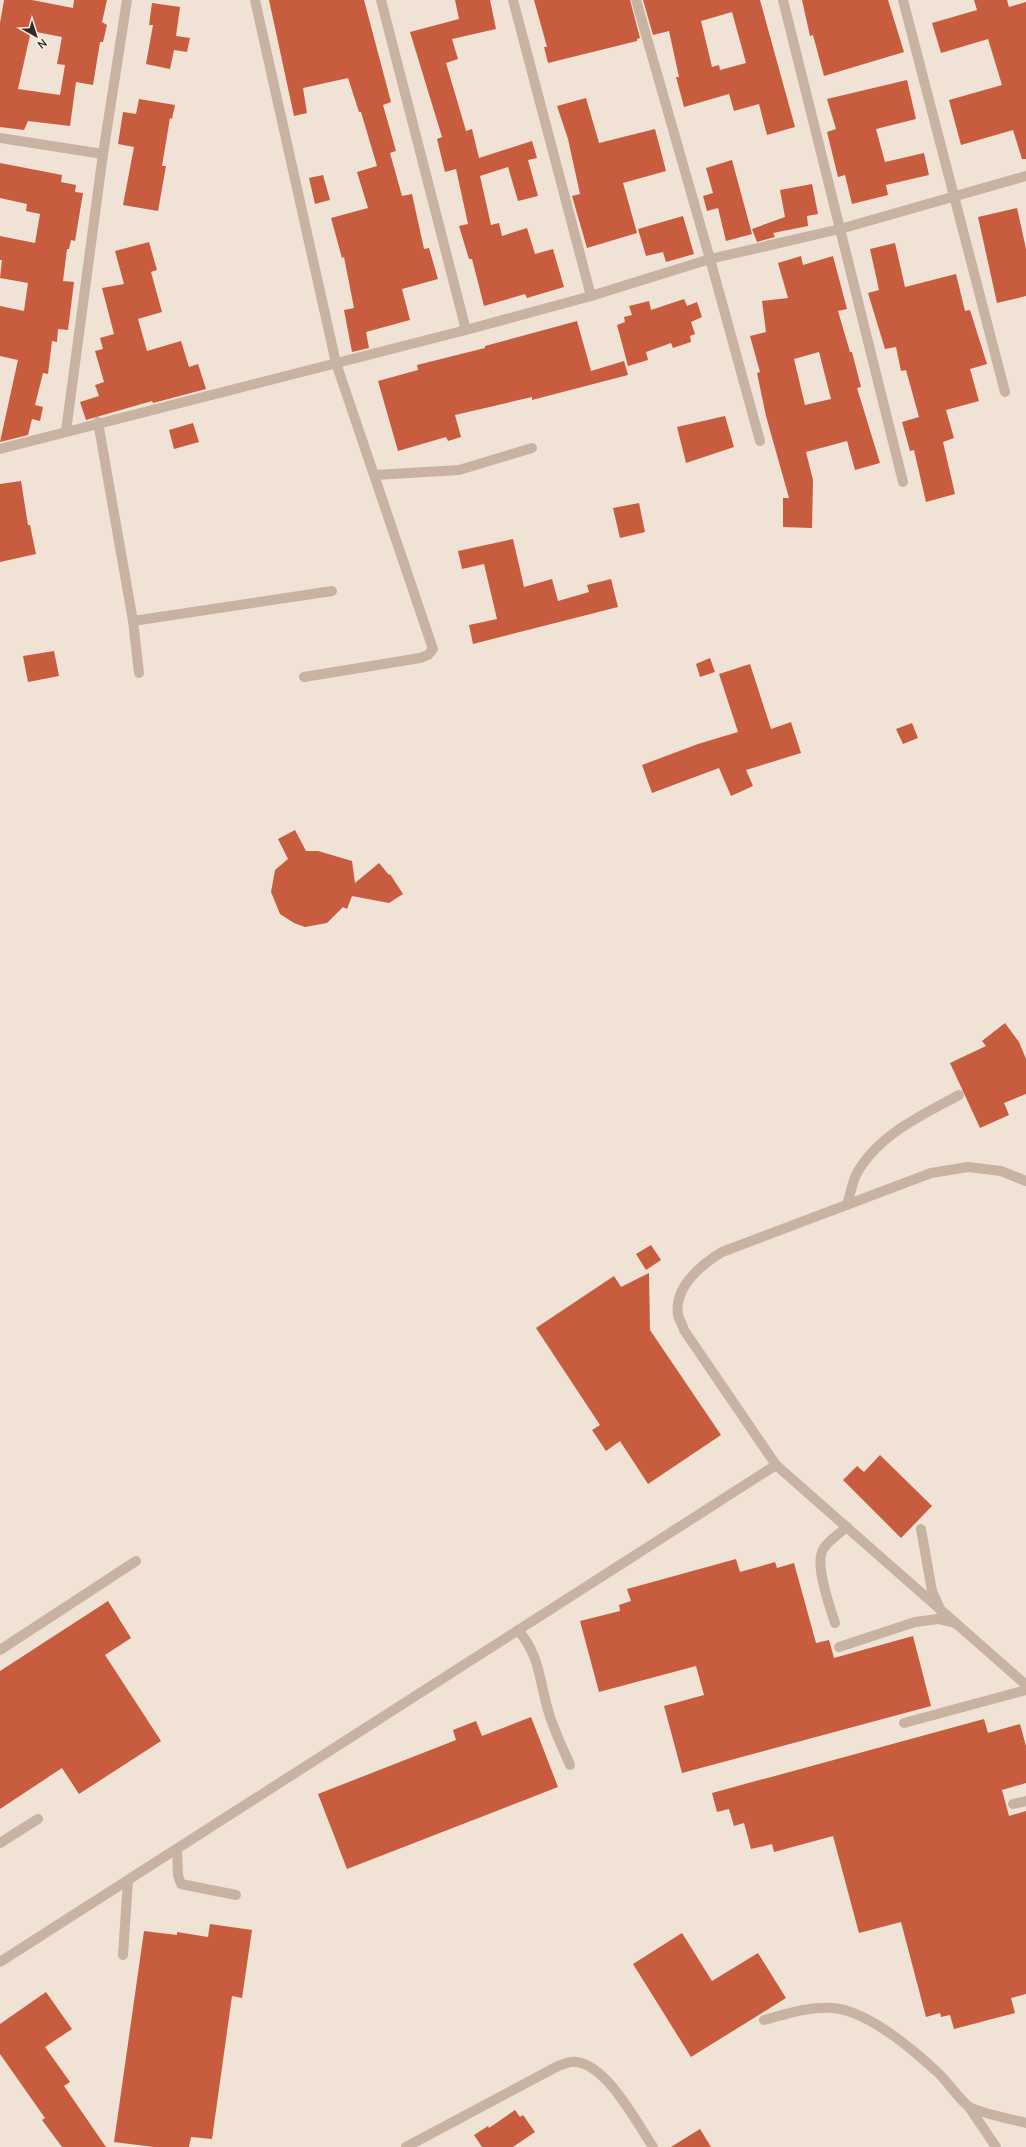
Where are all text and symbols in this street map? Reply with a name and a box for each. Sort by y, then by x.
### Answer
north arrow [16,16,56,56]
text: N [35,36,50,53]

